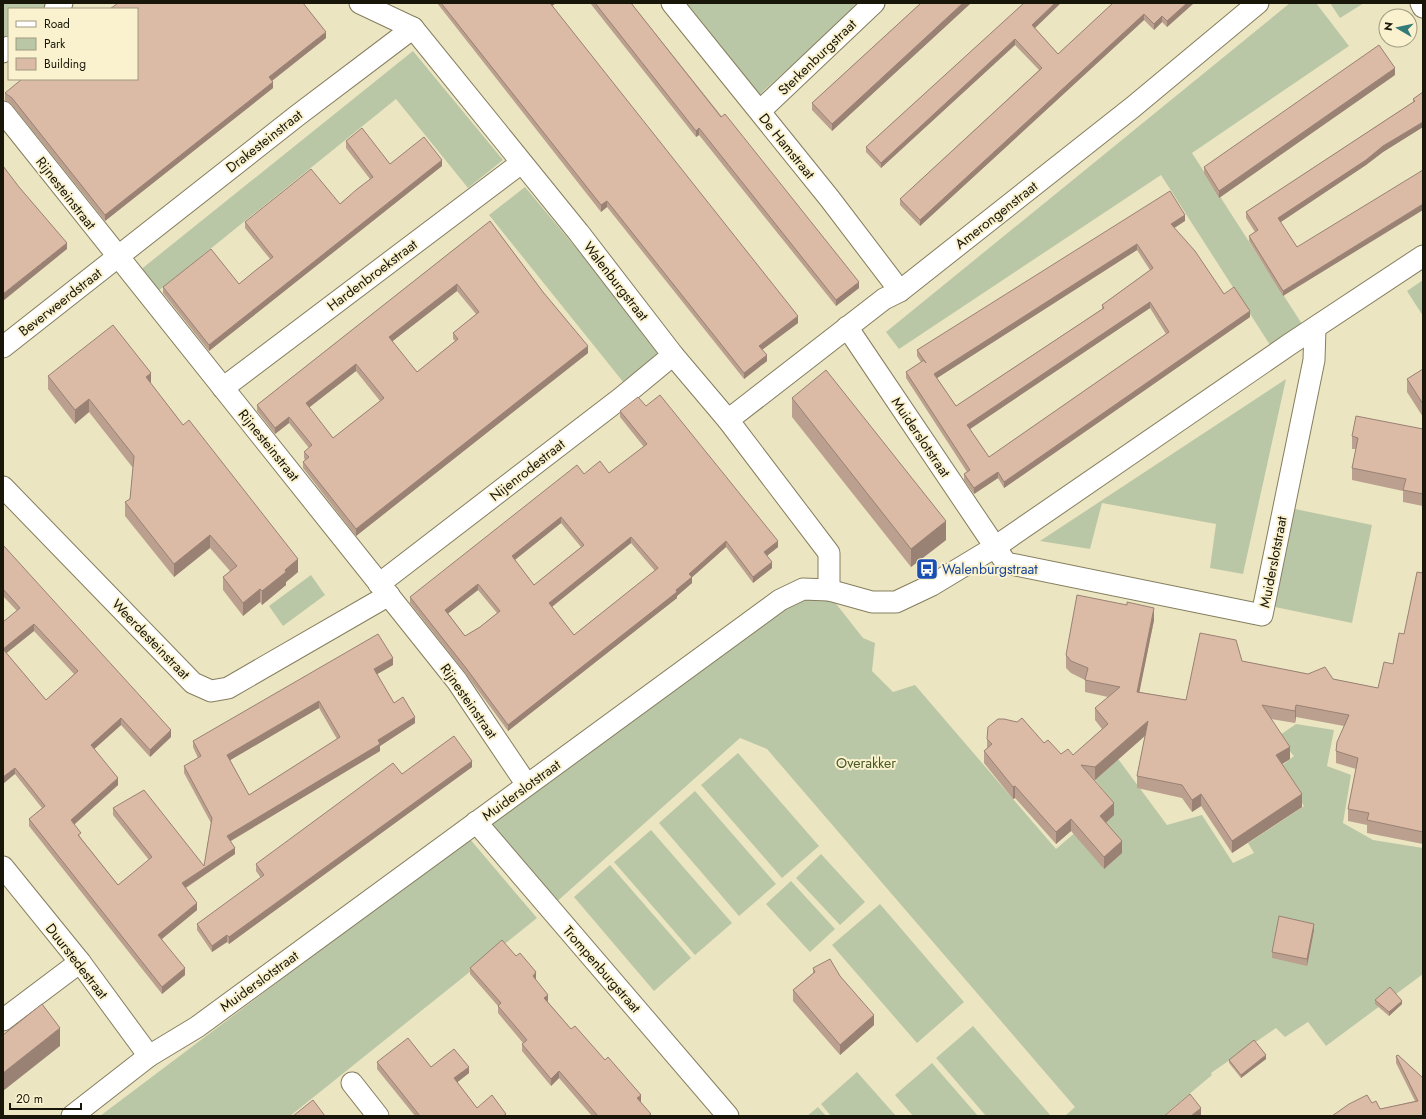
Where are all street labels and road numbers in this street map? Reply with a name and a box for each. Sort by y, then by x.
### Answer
street label: Sterkenburgstraat [773,14,861,100]
street label: Drakesteinstraat [222,104,307,177]
street label: De Hamstraat [754,109,820,184]
street label: Rijnesteinstraat [31,152,101,234]
street label: Amerongenstraat [950,176,1042,254]
street label: Hardenbroekstraat [323,234,422,316]
street label: Walenburgstraat [579,237,654,325]
street label: Beverweerdstraat [14,263,106,341]
street label: Muiderslotstraat [887,393,956,482]
street label: Rijnesteinstraat [234,405,305,486]
street label: Nijenrodestraat [485,434,569,506]
street label: Muiderslotstraat [1254,514,1292,609]
street label: Weerdesteinstraat [107,594,195,684]
street label: Rijnesteinstraat [436,659,503,743]
street label: Muiderslotstraat [478,754,565,825]
street label: Duurstedestraat [41,919,113,1004]
street label: Trompenburgstraat [558,921,646,1017]
street label: Muiderslotstraat [216,945,303,1016]

